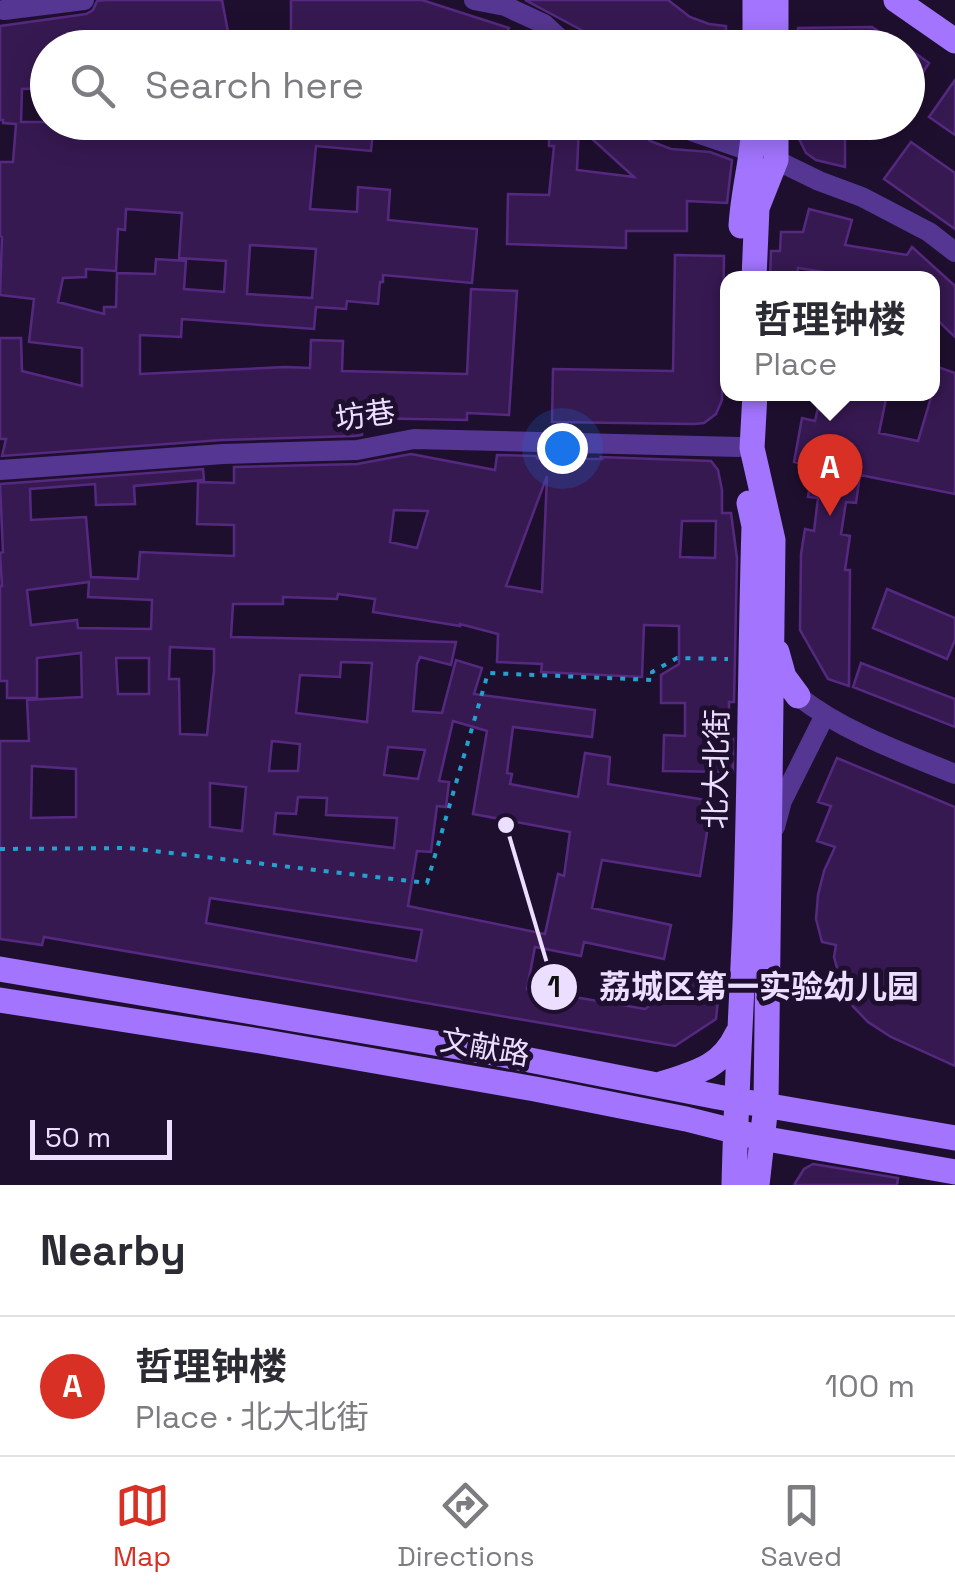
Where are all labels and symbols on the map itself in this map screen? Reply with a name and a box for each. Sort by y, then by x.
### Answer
street label: 坊巷 [333,392,397,438]
your location [537,423,588,474]
pin: A [798,434,862,516]
street label: 北大北街 [695,709,737,829]
callout: 荔城区第一实验幼儿园 [529,956,939,1018]
text: 1 [547,967,561,1006]
text: 荔城区第一实验幼儿园 [599,967,919,1007]
street label: 文献路 [437,1020,533,1074]
scale bar [30,1115,172,1160]

